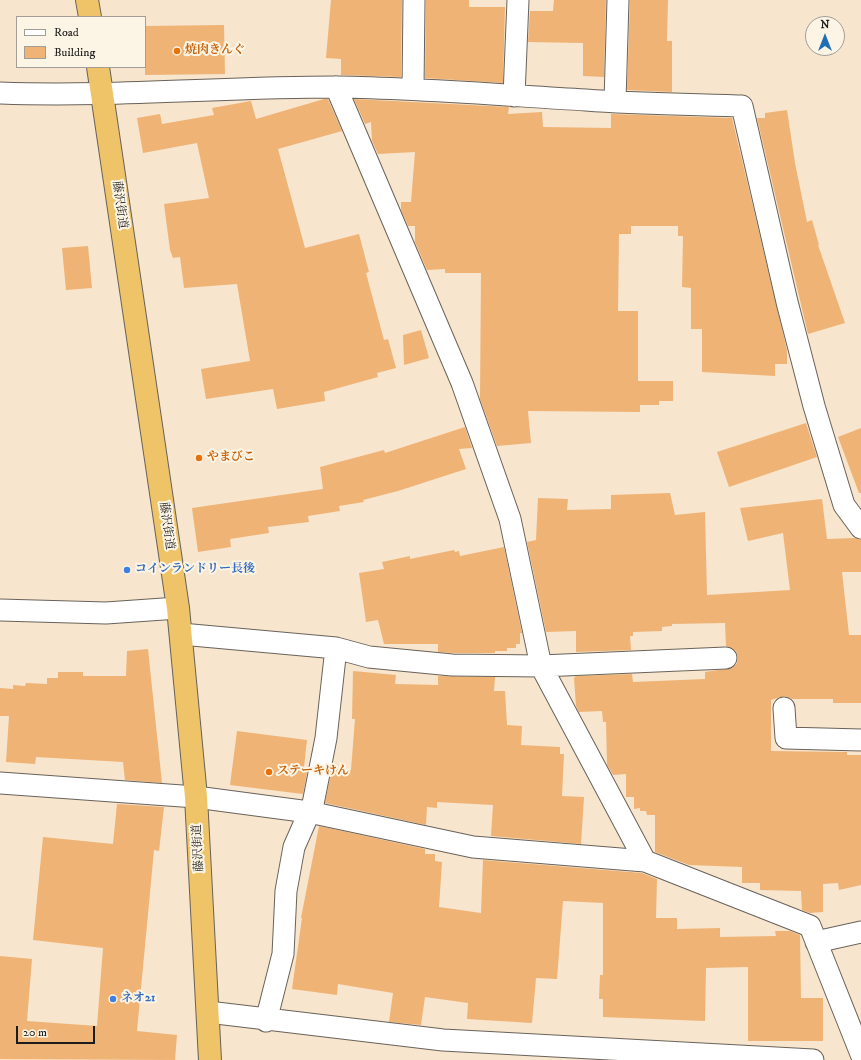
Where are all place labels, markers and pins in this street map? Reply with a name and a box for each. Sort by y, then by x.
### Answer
place label: 焼肉きんぐ [185,44,245,58]
marker: 焼肉きんぐ [172,46,182,56]
place label: やまびこ [207,451,255,465]
marker: やまびこ [194,453,204,463]
place label: コインランドリー長後 [135,563,255,577]
marker: コインランドリー長後 [122,565,132,575]
place label: ステーキけん [277,765,349,779]
marker: ステーキけん [264,767,274,777]
place label: ネオ21 [121,992,155,1006]
marker: ネオ21 [108,994,118,1004]

